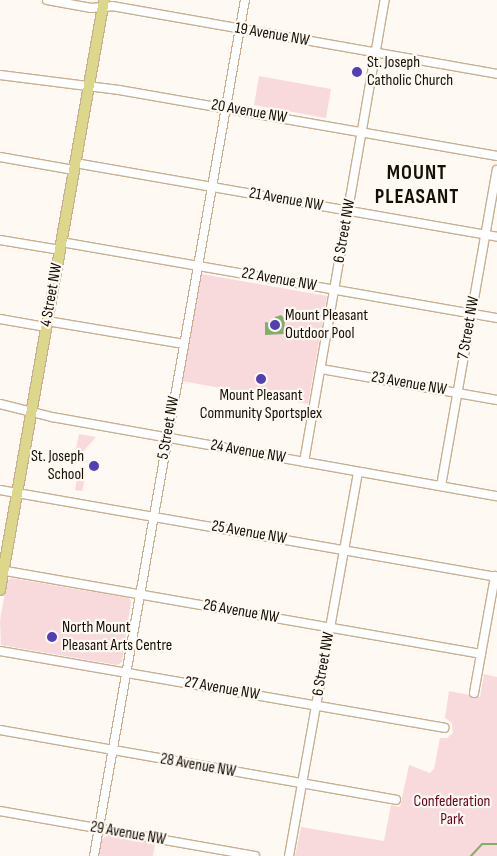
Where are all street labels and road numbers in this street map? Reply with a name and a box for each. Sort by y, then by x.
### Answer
street label: 19 Avenue NW [233,19,311,51]
street label: 20 Avenue NW [210,96,288,128]
street label: 21 Avenue NW [247,184,325,216]
street label: 6 Street NW [330,198,360,264]
street label: 4 Street NW [37,262,67,328]
street label: 22 Avenue NW [240,264,318,296]
street label: 7 Street NW [454,295,484,361]
street label: 23 Avenue NW [370,368,448,400]
street label: 5 Street NW [154,395,184,461]
street label: 24 Avenue NW [209,436,287,468]
street label: 25 Avenue NW [210,517,288,549]
street label: 26 Avenue NW [202,596,280,628]
street label: 6 Street NW [309,631,339,697]
street label: 27 Avenue NW [183,673,261,705]
street label: 28 Avenue NW [159,750,237,782]
street label: 29 Avenue NW [89,818,167,850]

